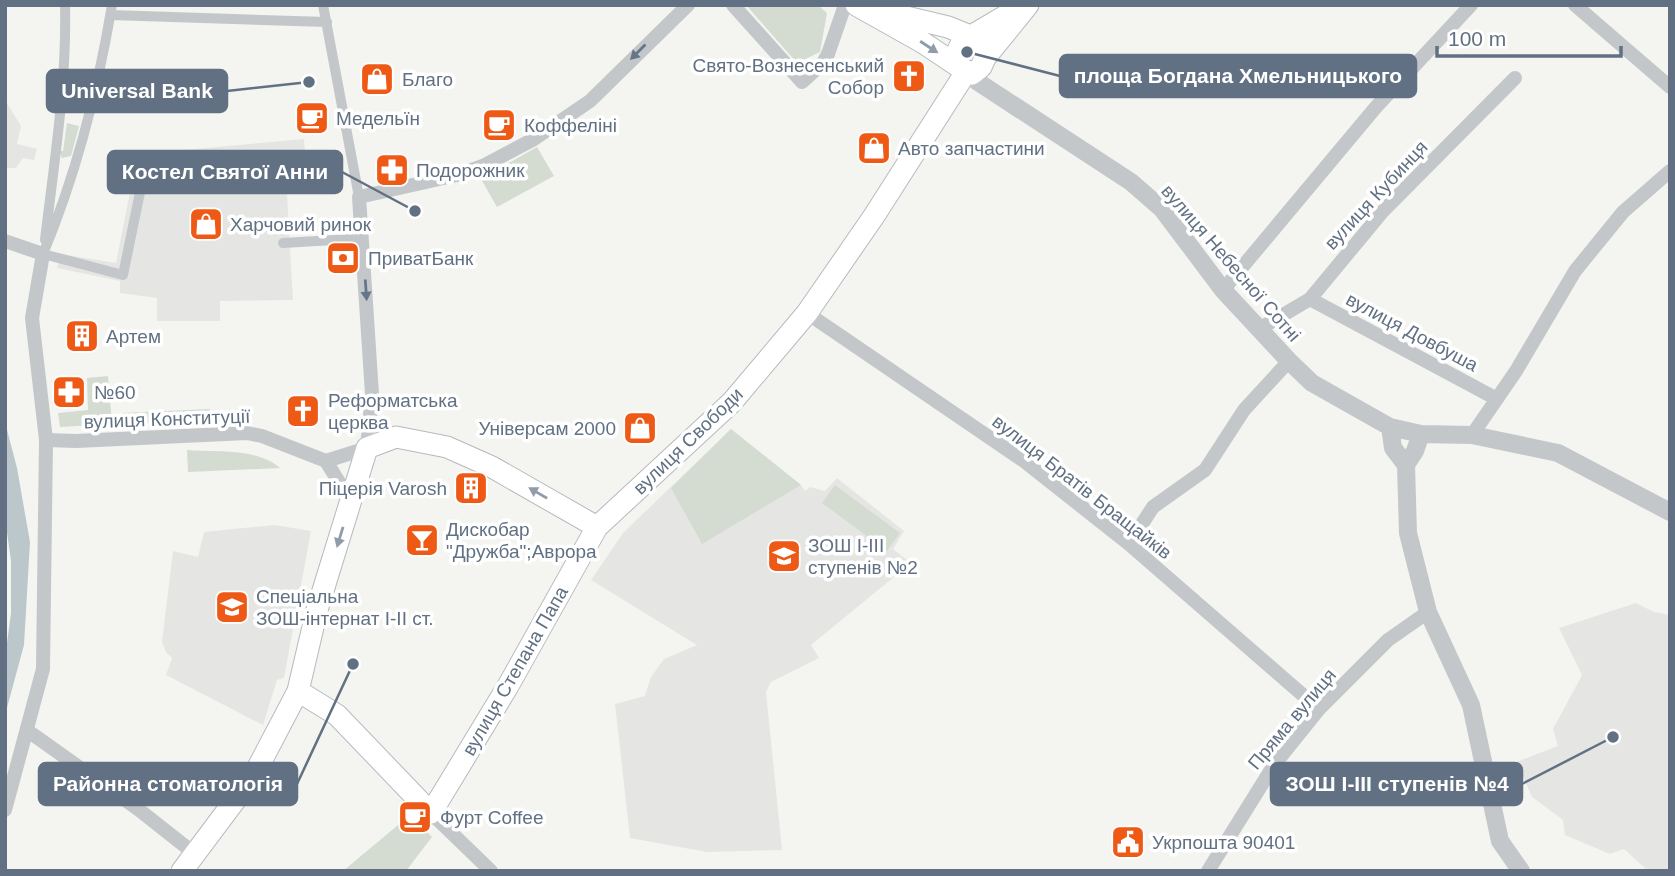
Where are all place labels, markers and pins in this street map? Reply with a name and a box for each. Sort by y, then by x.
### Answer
place label: Свято-Вознесенський Собор [692,55,884,98]
callout: площа Богдана Хмельницького [1060,55,1416,97]
church icon: Свято-Вознесенський Собор [890,57,928,95]
shop icon: Благо [358,60,396,98]
place label: Благо [402,69,453,90]
callout: Universal Bank [47,70,227,112]
cafe icon: Медельїн [293,99,331,137]
cafe icon: Коффеліні [480,106,518,144]
place label: Медельїн [336,108,420,129]
place label: Коффеліні [524,115,617,136]
shop icon: Авто запчастини [855,129,893,167]
place label: Авто запчастини [898,138,1045,159]
callout: Костел Святої Анни [108,151,342,193]
pharmacy icon: Подорожник [373,151,411,189]
place label: Подорожник [416,160,525,181]
shop icon: Харчовий ринок [187,205,225,243]
place label: Харчовий ринок [230,214,372,235]
bank icon: ПриватБанк [324,239,362,277]
place label: ПриватБанк [368,248,474,269]
building icon: Артем [63,317,101,355]
place label: Артем [106,326,161,347]
pharmacy icon: №60 [50,373,88,411]
place label: №60 [94,382,136,403]
place label: Реформатська церква [328,390,458,433]
church icon: Реформатська церква [284,392,322,430]
shop icon: Універсам 2000 [621,409,659,447]
place label: Універсам 2000 [478,418,616,439]
building icon: Піцерія Varosh [452,469,490,507]
place label: Піцерія Varosh [319,478,447,499]
place label: Дискобар "Дружба";Аврора [446,519,597,562]
bar icon: Дискобар "Дружба";Аврора [403,521,441,559]
place label: ЗОШ І-ІІІ ступенів №2 [808,535,918,578]
school or university icon: ЗОШ І-ІІІ ступенів №2 [765,537,803,575]
place label: Спеціальна ЗОШ-інтернат І-ІІ ст. [256,586,434,629]
school or university icon: Спеціальна ЗОШ-інтернат І-ІІ ст. [213,588,251,626]
callout: Районна стоматологія [39,763,297,805]
callout: ЗОШ І-ІІІ ступенів №4 [1271,763,1522,805]
cafe icon: Фурт Coffee [396,798,434,836]
place label: Фурт Coffee [440,807,544,828]
public building icon: Укрпошта 90401 [1109,823,1147,861]
place label: Укрпошта 90401 [1152,832,1295,853]

